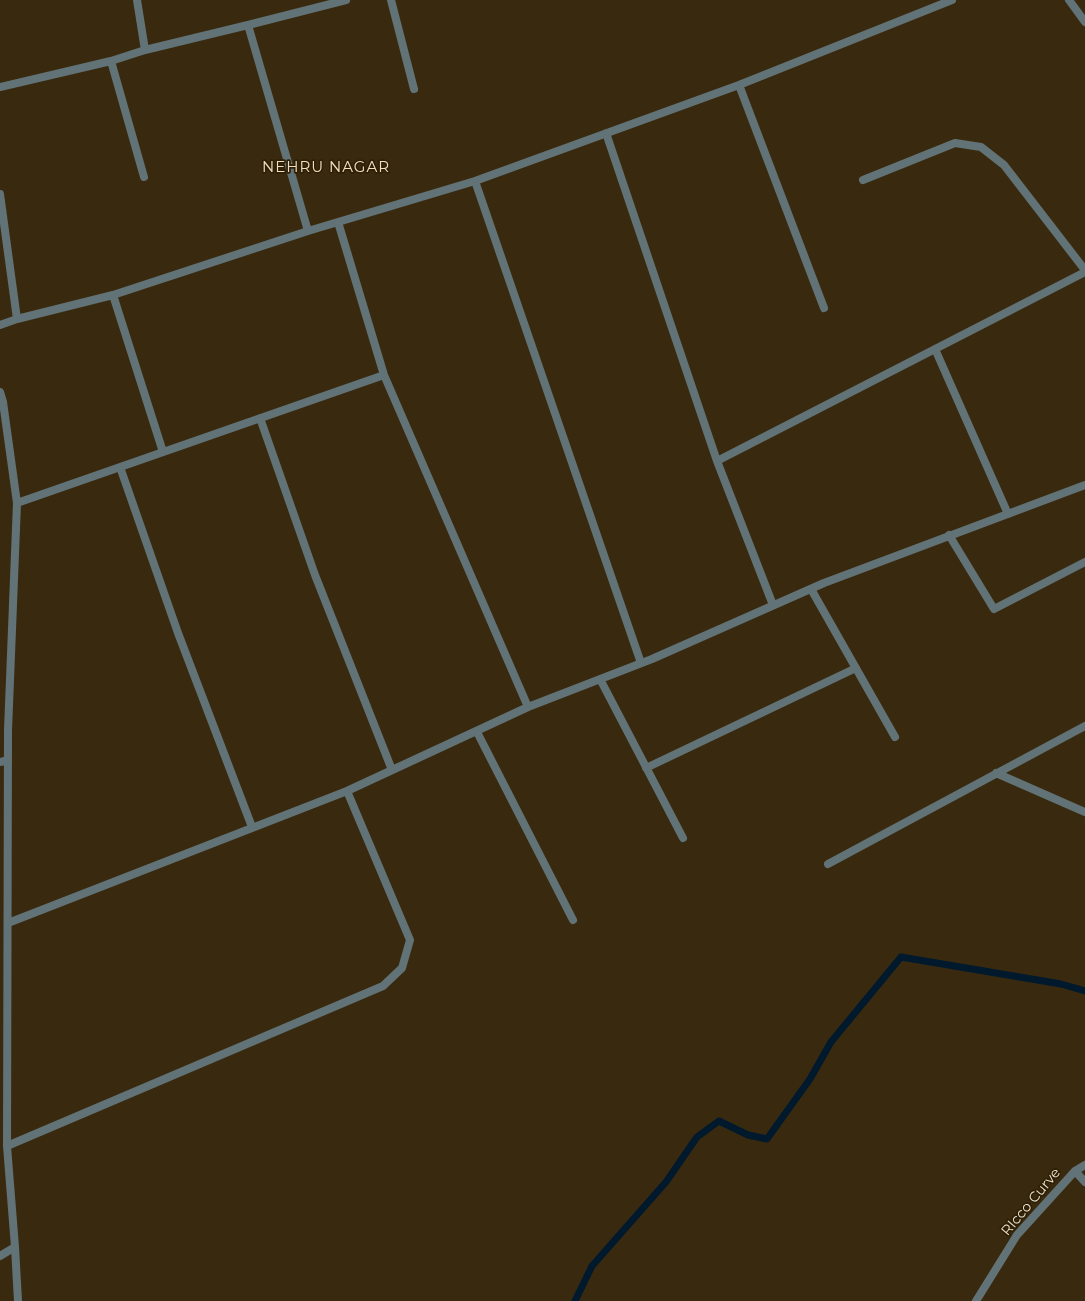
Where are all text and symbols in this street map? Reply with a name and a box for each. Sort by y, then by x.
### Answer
district label: NEHRU NAGAR [262,159,390,177]
street label: RIcco Curve [998,1165,1064,1239]

